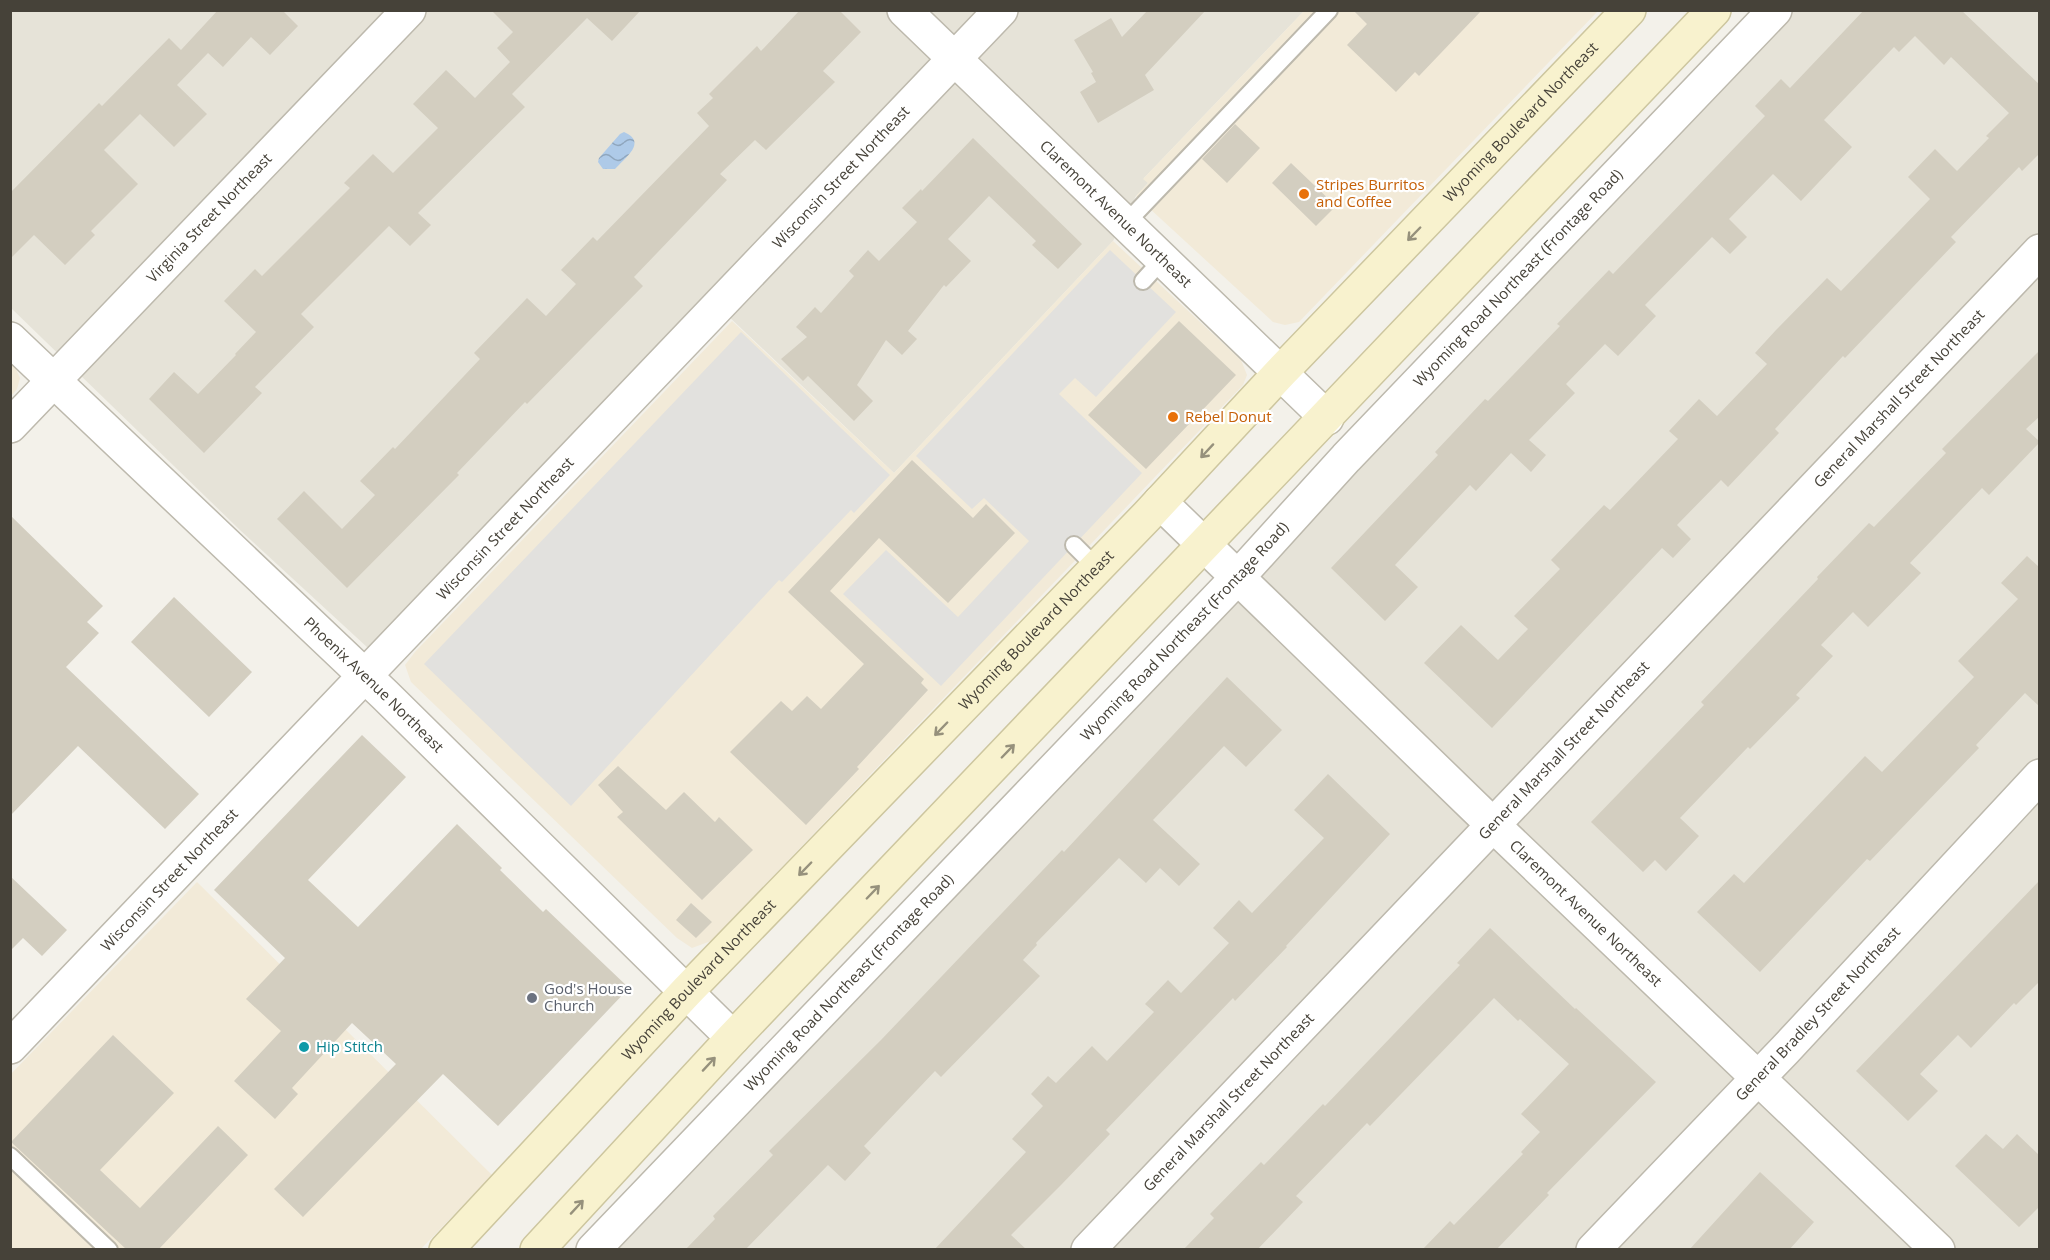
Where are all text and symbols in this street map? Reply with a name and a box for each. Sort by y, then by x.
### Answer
street label: Wyoming Boulevard Northeast [1439,37,1602,206]
street label: Wisconsin Street Northeast [767,101,913,252]
street label: Claremont Avenue Northeast [1036,135,1197,291]
street label: Virginia Street Northeast [142,148,275,287]
street label: Wyoming Road Northeast (Frontage Road) [1409,164,1627,391]
place label: Stripes Burritos and Coffee [1316,174,1425,211]
marker: Stripes Burritos and Coffee [1297,187,1311,201]
one-way arrow [1406,227,1421,242]
street label: General Marshall Street Northeast [1809,304,1988,492]
place label: Rebel Donut [1185,406,1272,426]
marker: Rebel Donut [1166,410,1180,424]
one-way arrow [1199,444,1214,459]
street label: Wisconsin Street Northeast [432,452,578,604]
street label: Wyoming Road Northeast (Frontage Road) [1075,517,1292,744]
street label: Wyoming Boulevard Northeast [954,545,1118,714]
street label: Phoenix Avenue Northeast [300,612,449,756]
street label: General Marshall Street Northeast [1473,656,1653,843]
one-way arrow [934,721,949,736]
one-way arrow [1000,744,1015,759]
street label: Wisconsin Street Northeast [96,804,242,955]
street label: Claremont Avenue Northeast [1506,835,1667,990]
one-way arrow [798,861,813,876]
street label: Wyoming Road Northeast (Frontage Road) [739,869,957,1095]
one-way arrow [865,885,879,900]
street label: Wyoming Boulevard Northeast [617,894,780,1064]
street label: General Bradley Street Northeast [1730,922,1904,1105]
place label: God's House Church [544,978,632,1015]
marker: God's House Church [525,991,539,1005]
street label: General Marshall Street Northeast [1138,1008,1318,1195]
place label: Hip Stitch [316,1036,383,1056]
marker: Hip Stitch [297,1040,311,1054]
one-way arrow [702,1056,716,1071]
one-way arrow [570,1199,584,1214]

